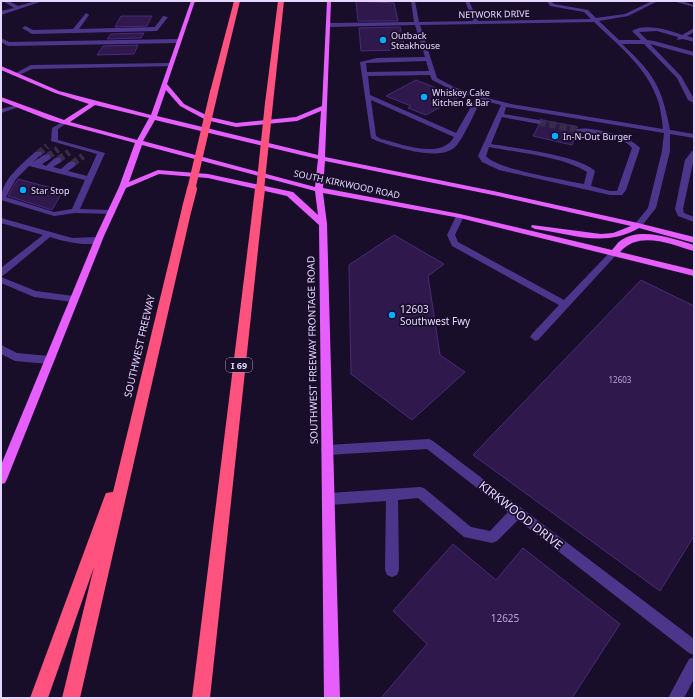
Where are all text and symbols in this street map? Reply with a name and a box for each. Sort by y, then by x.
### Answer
street label: NETWORK DRIVE [458,7,530,21]
place label: Outback Steakhouse [391,29,440,52]
marker: Outback Steakhouse [378,35,388,45]
place label: Whiskey Cake Kitchen & Bar [432,86,490,109]
marker: Whiskey Cake Kitchen & Bar [419,92,429,102]
place label: In-N-Out Burger [563,130,632,143]
marker: In-N-Out Burger [550,131,560,141]
street label: SOUTH KIRKWOOD ROAD [293,166,402,202]
place label: Star Stop [31,184,70,197]
marker: Star Stop [18,185,28,195]
street label: SOUTHWEST FREEWAY FRONTAGE ROAD [303,256,321,444]
street label: SOUTHWEST FREEWAY [120,293,158,399]
place label: 12603 Southwest Fwy [400,302,471,328]
marker: 12603 Southwest Fwy [387,310,397,320]
road number: I 69 [226,358,252,372]
house number: 12603 [609,374,632,385]
street label: KIRKWOOD DRIVE [475,477,567,553]
house number: 12625 [491,611,520,625]

